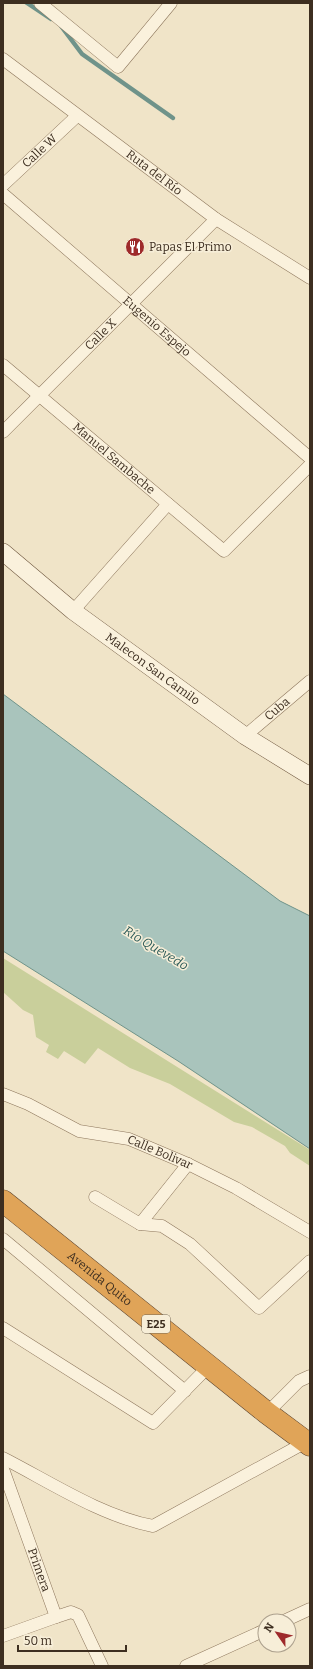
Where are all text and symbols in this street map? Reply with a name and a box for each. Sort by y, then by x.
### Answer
street label: Calle W [19,131,60,170]
street label: Ruta del Río [123,147,185,198]
restaurant icon: Papas El Primo [124,236,146,258]
place label: Papas El Primo [149,240,232,254]
street label: Eugenio Espejo [120,293,194,359]
street label: Calle X [82,315,120,353]
street label: Manuel Sambache [70,420,158,497]
street label: Malecon San Camilo [103,630,203,708]
street label: Cuba [262,694,293,723]
water label: Río Quevedo [121,923,191,973]
street label: Calle Bolivar [125,1132,196,1172]
street label: Avenida Quito [65,1249,135,1309]
road number: E25 [142,1315,170,1333]
street label: Primera [25,1546,53,1594]
north arrow [257,1613,297,1653]
text: N [261,1620,277,1635]
scale bar [18,1627,126,1653]
text: 50 m [24,1634,53,1648]

